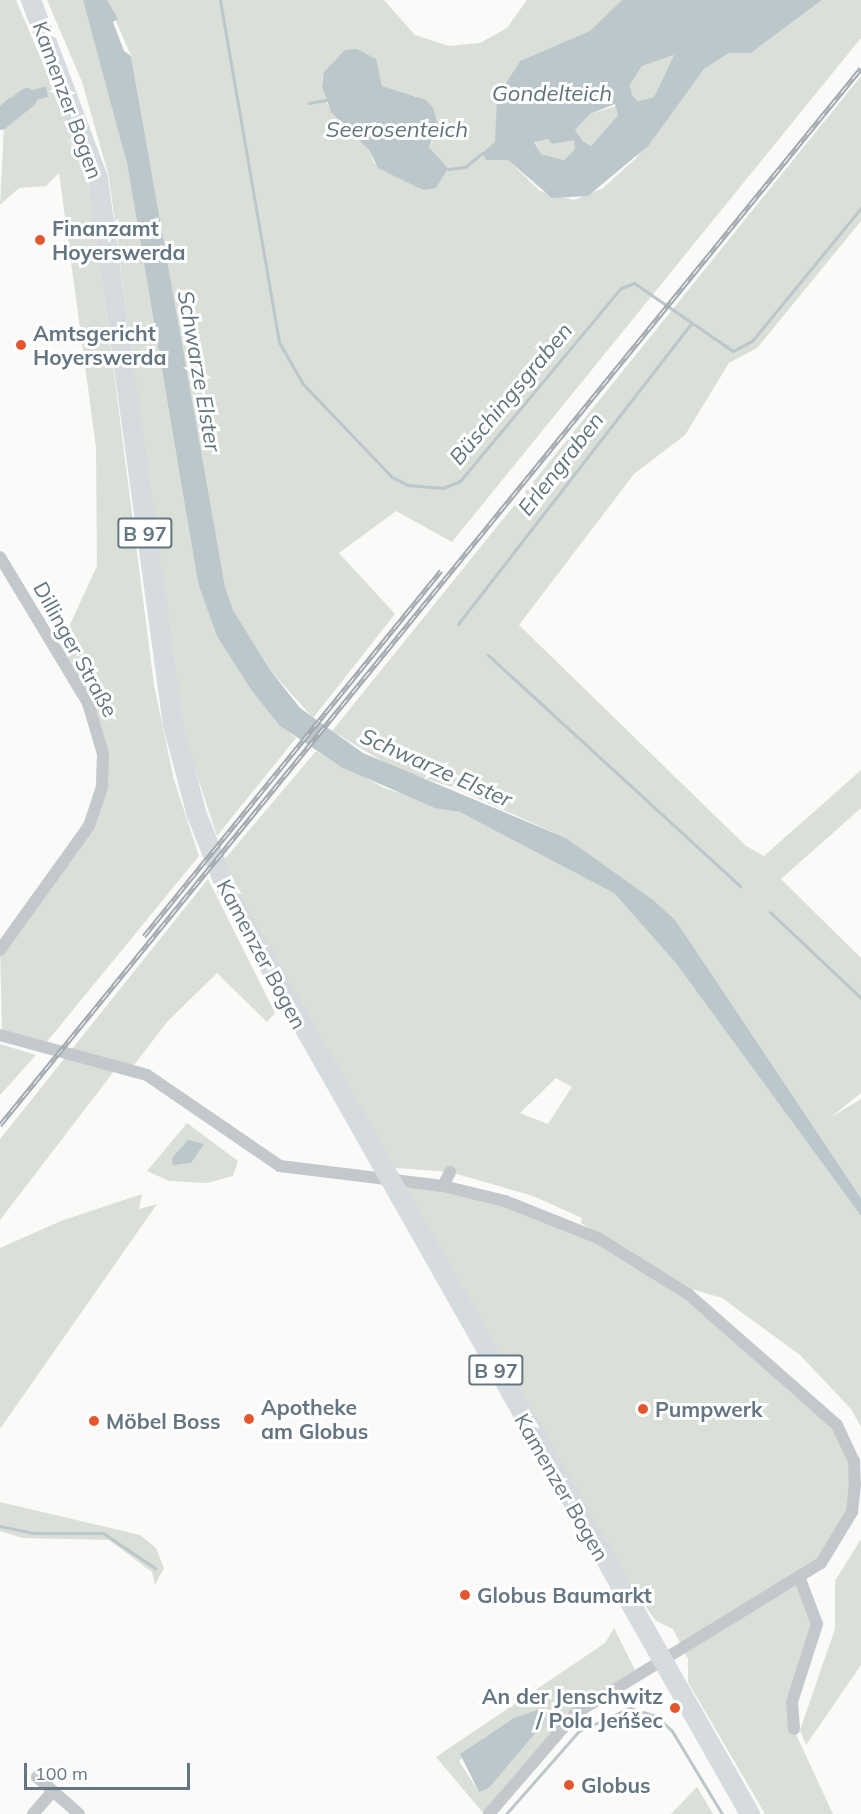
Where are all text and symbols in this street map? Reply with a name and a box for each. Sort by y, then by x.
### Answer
street label: Kamenzer Bogen [28,18,108,182]
water label: Gondelteich [492,81,612,107]
water label: Seerosenteich [326,117,468,143]
place label: Finanzamt Hoyerswerda [52,215,186,265]
marker: Finanzamt Hoyerswerda [33,233,47,247]
water label: Schwarze Elster [172,288,226,454]
water label: Büschingsgraben [444,318,578,470]
place label: Amtsgericht Hoyerswerda [33,320,167,370]
marker: Amtsgericht Hoyerswerda [14,338,28,352]
water label: Erlengraben [513,407,609,521]
road number: B 97 [116,516,174,550]
street label: Dillinger Straße [29,577,123,721]
water label: Schwarze Elster [356,723,516,813]
street label: Kamenzer Bogen [212,875,312,1033]
road number: B 97 [468,1353,524,1387]
place label: Apotheke am Globus [261,1394,368,1444]
place label: Pumpwerk [655,1396,763,1422]
marker: Pumpwerk [636,1402,650,1416]
place label: Möbel Boss [106,1408,220,1434]
street label: Kamenzer Bogen [510,1409,614,1565]
marker: Apotheke am Globus [242,1412,256,1426]
marker: Möbel Boss [87,1414,101,1428]
place label: Globus Baumarkt [477,1582,652,1608]
marker: Globus Baumarkt [458,1588,472,1602]
place label: An der Jenschwitz / Pola Jeńšec [482,1683,663,1733]
marker: An der Jenschwitz / Pola Jeńšec [668,1701,682,1715]
scale bar [27,1751,194,1789]
text: 100 m [35,1762,88,1785]
place label: Globus [581,1772,651,1798]
marker: Globus [562,1778,576,1792]

